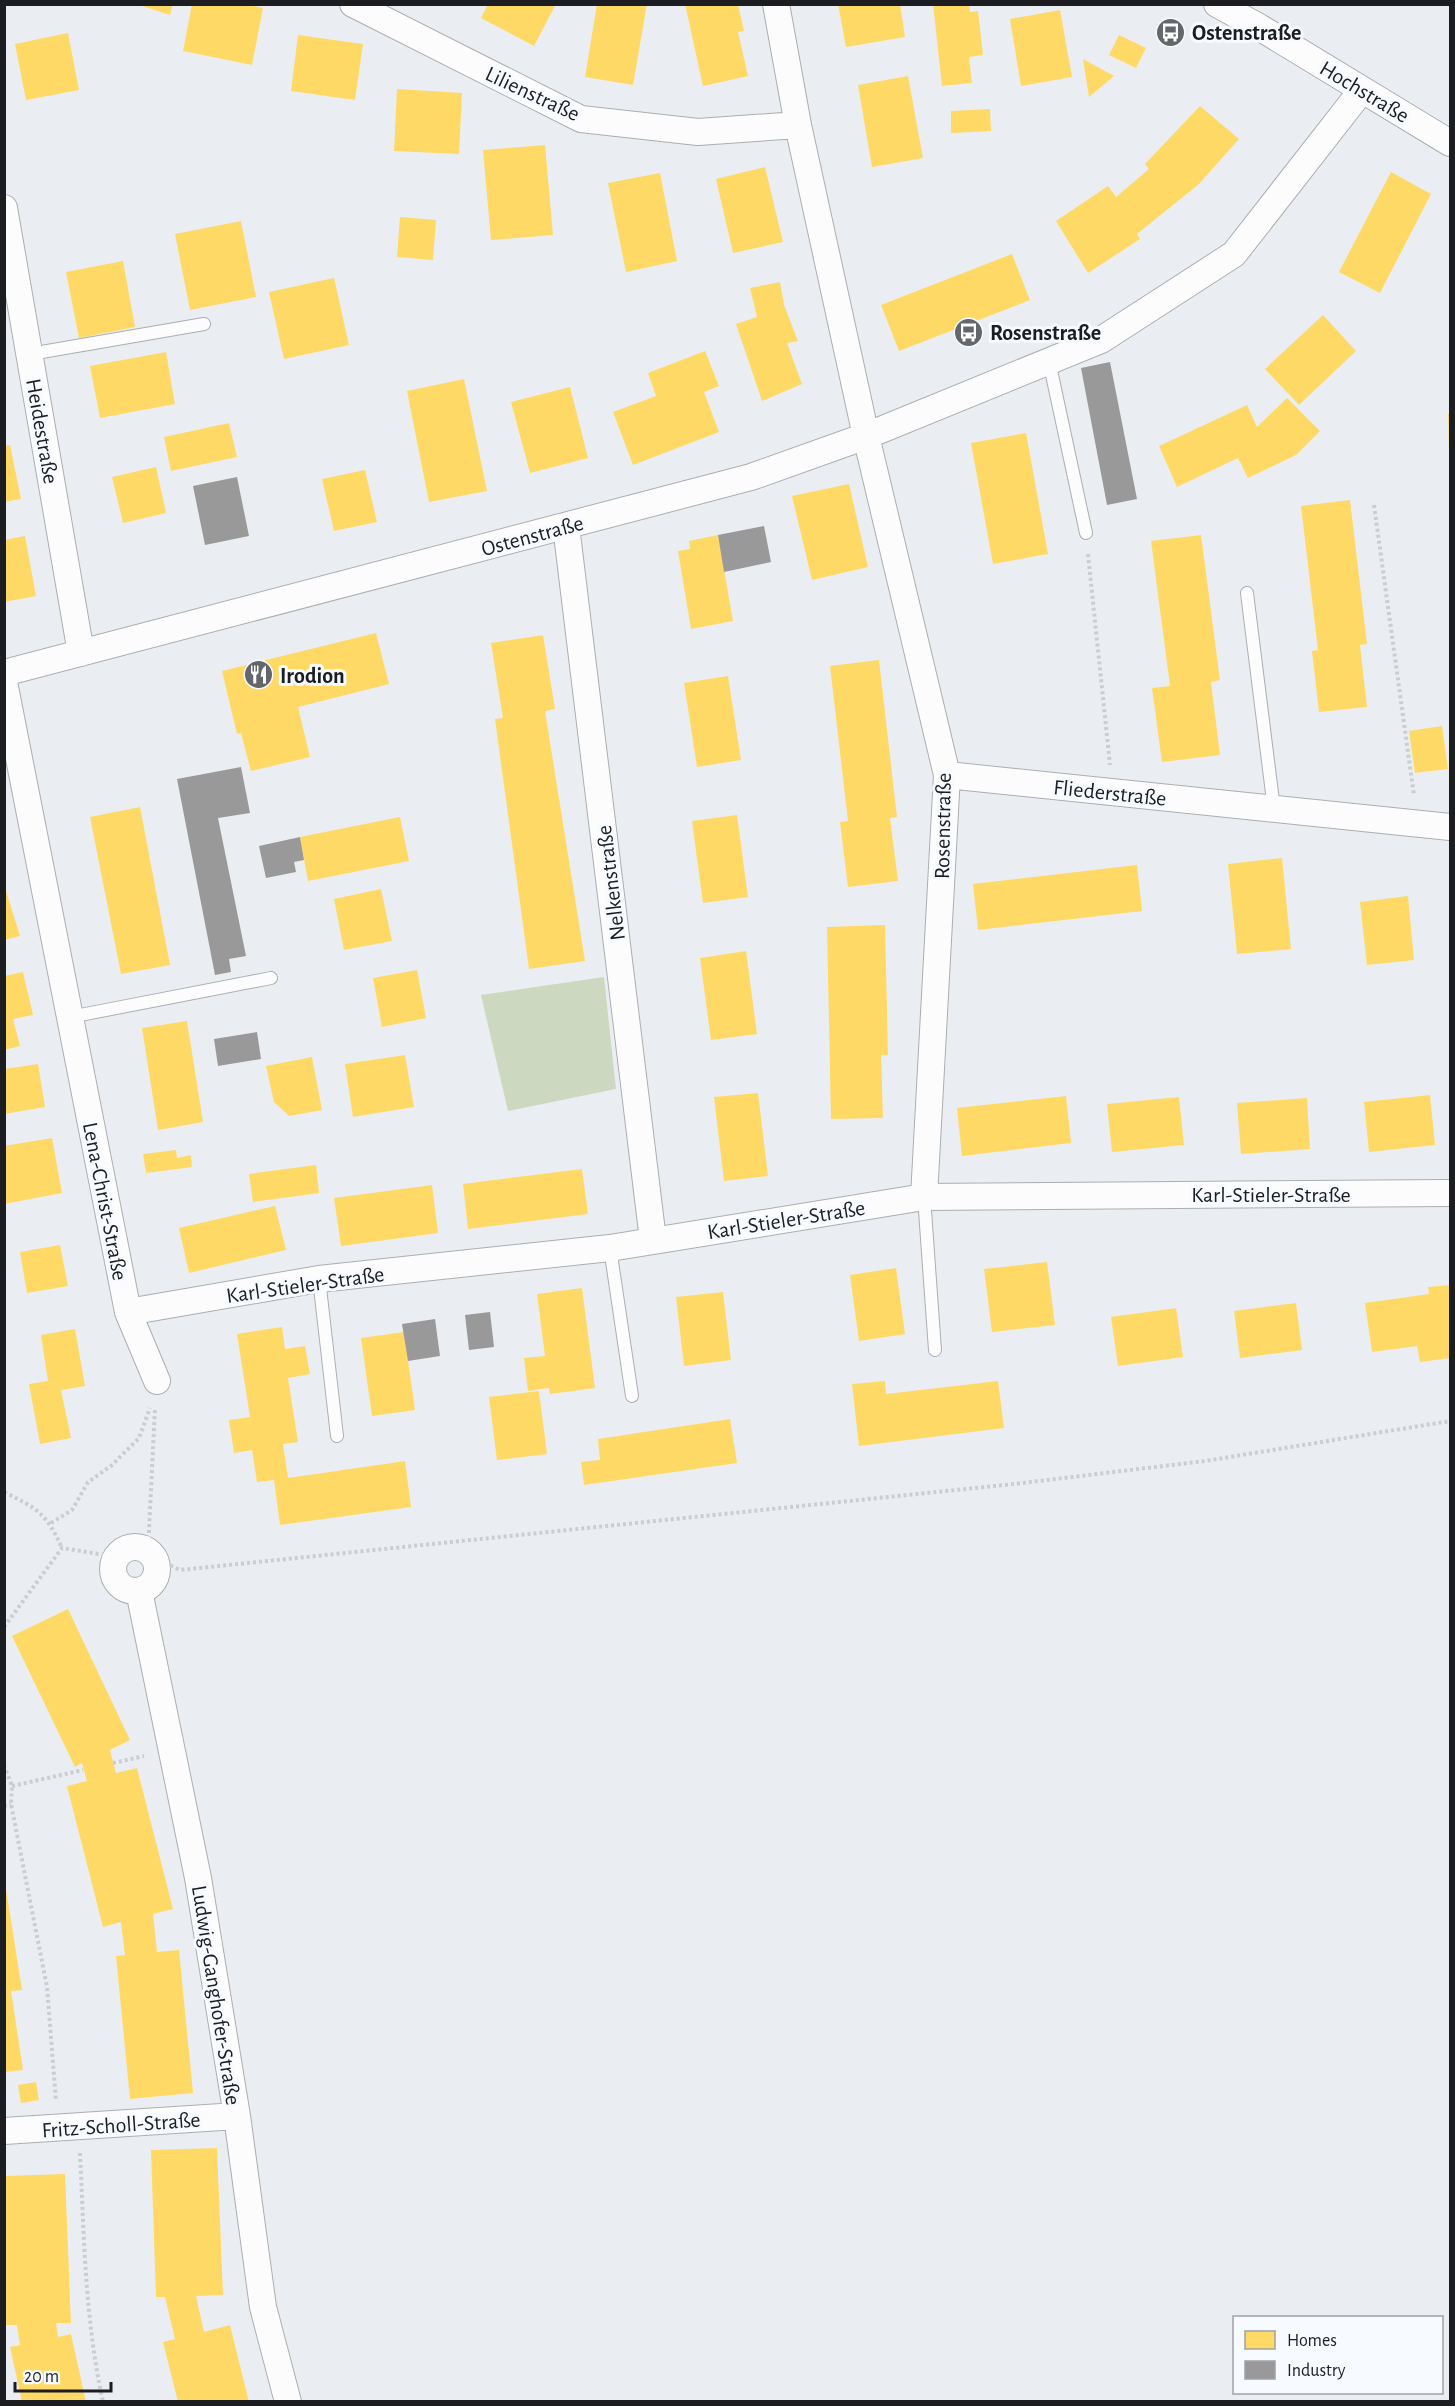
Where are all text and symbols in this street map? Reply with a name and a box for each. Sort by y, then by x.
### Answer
bus stop icon: Ostenstraße [1155,16,1187,48]
place label: Ostenstraße [1192,22,1301,44]
street label: Hochstraße [1316,57,1413,127]
street label: Lilienstraße [482,63,583,125]
bus stop icon: Rosenstraße [953,316,985,348]
place label: Rosenstraße [990,322,1101,344]
street label: Heidestraße [22,377,62,485]
street label: Ostenstraße [479,512,586,560]
restaurant icon: Irodion [243,659,275,691]
place label: Irodion [280,665,345,687]
street label: Rosenstraße [931,773,955,879]
street label: Fliederstraße [1052,776,1168,810]
street label: Nelkenstraße [593,824,629,942]
street label: Lena-Christ-Straße [79,1120,131,1282]
street label: Karl-Stieler-Straße [1191,1184,1351,1206]
street label: Karl-Stieler-Straße [706,1197,867,1243]
street label: Karl-Stieler-Straße [225,1263,386,1307]
street label: Ludwig-Ganghofer-Straße [188,1884,244,2107]
street label: Fritz-Scholl-Straße [41,2108,201,2142]
legend [1233,2316,1443,2394]
text: Homes [1287,2332,1337,2350]
scale bar [15,2355,111,2393]
text: Industry [1287,2362,1346,2380]
text: 20 m [24,2368,59,2386]

